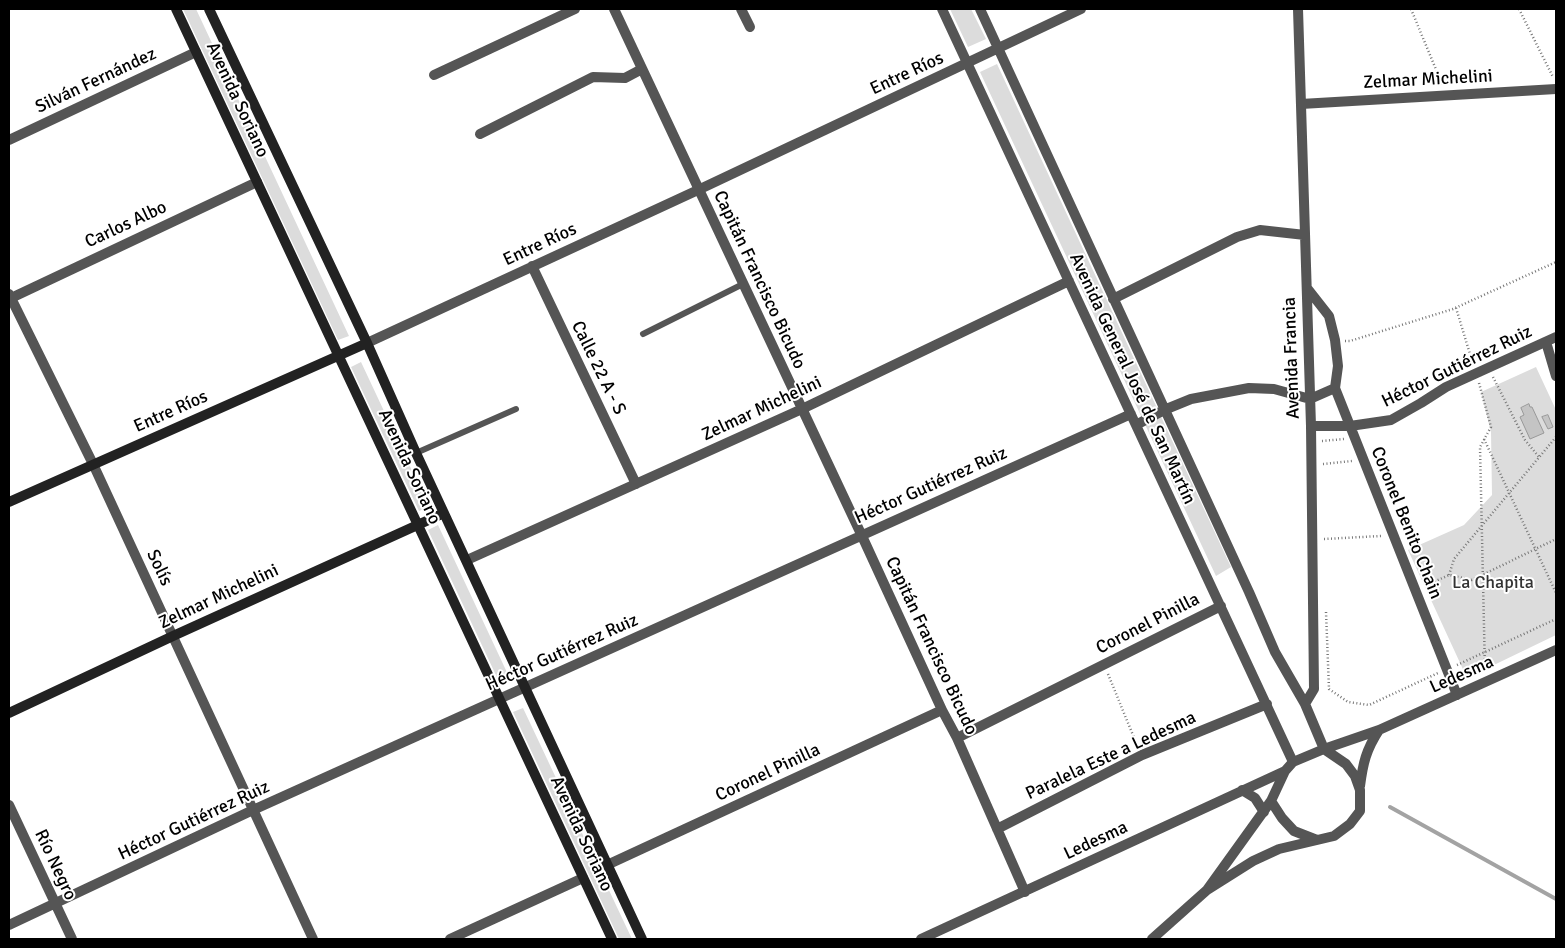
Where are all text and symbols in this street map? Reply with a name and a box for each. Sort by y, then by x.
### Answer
street label: Avenida Soriano [201,39,273,161]
street label: Silván Fernández [32,44,160,118]
street label: Entre Ríos [867,48,947,100]
street label: Zelmar Michelini [1363,66,1493,94]
street label: Capitán Francisco Bicudo [708,188,810,372]
street label: Carlos Albo [82,197,170,253]
street label: Entre Ríos [500,219,580,271]
street label: Avenida General José de San Martín [1064,250,1200,508]
street label: Avenida Francia [1279,297,1305,419]
street label: Calle 22 A - S [566,318,630,418]
street label: Héctor Gutiérrez Ruiz [1378,321,1536,413]
street label: Zelmar Michelini [699,372,825,446]
street label: Entre Ríos [131,386,211,438]
street label: Avenida Soriano [373,406,445,528]
street label: Héctor Gutiérrez Ruiz [851,443,1011,529]
street label: Coronel Benito Chain [1366,444,1446,602]
street label: Solís [141,547,177,589]
street label: Capitán Francisco Bicudo [880,554,982,738]
street label: Zelmar Michelini [156,560,282,634]
park label: La Chapita [1452,572,1534,594]
street label: Coronel Pinilla [1093,589,1203,659]
street label: Héctor Gutiérrez Ruiz [482,610,642,696]
street label: Ledesma [1427,651,1497,699]
street label: Paralela Este a Ledesma [1023,707,1199,805]
street label: Coronel Pinilla [712,739,824,807]
street label: Avenida Soriano [545,773,617,895]
street label: Héctor Gutiérrez Ruiz [115,776,273,866]
street label: Ledesma [1061,817,1131,865]
street label: Río Negro [29,826,81,904]

